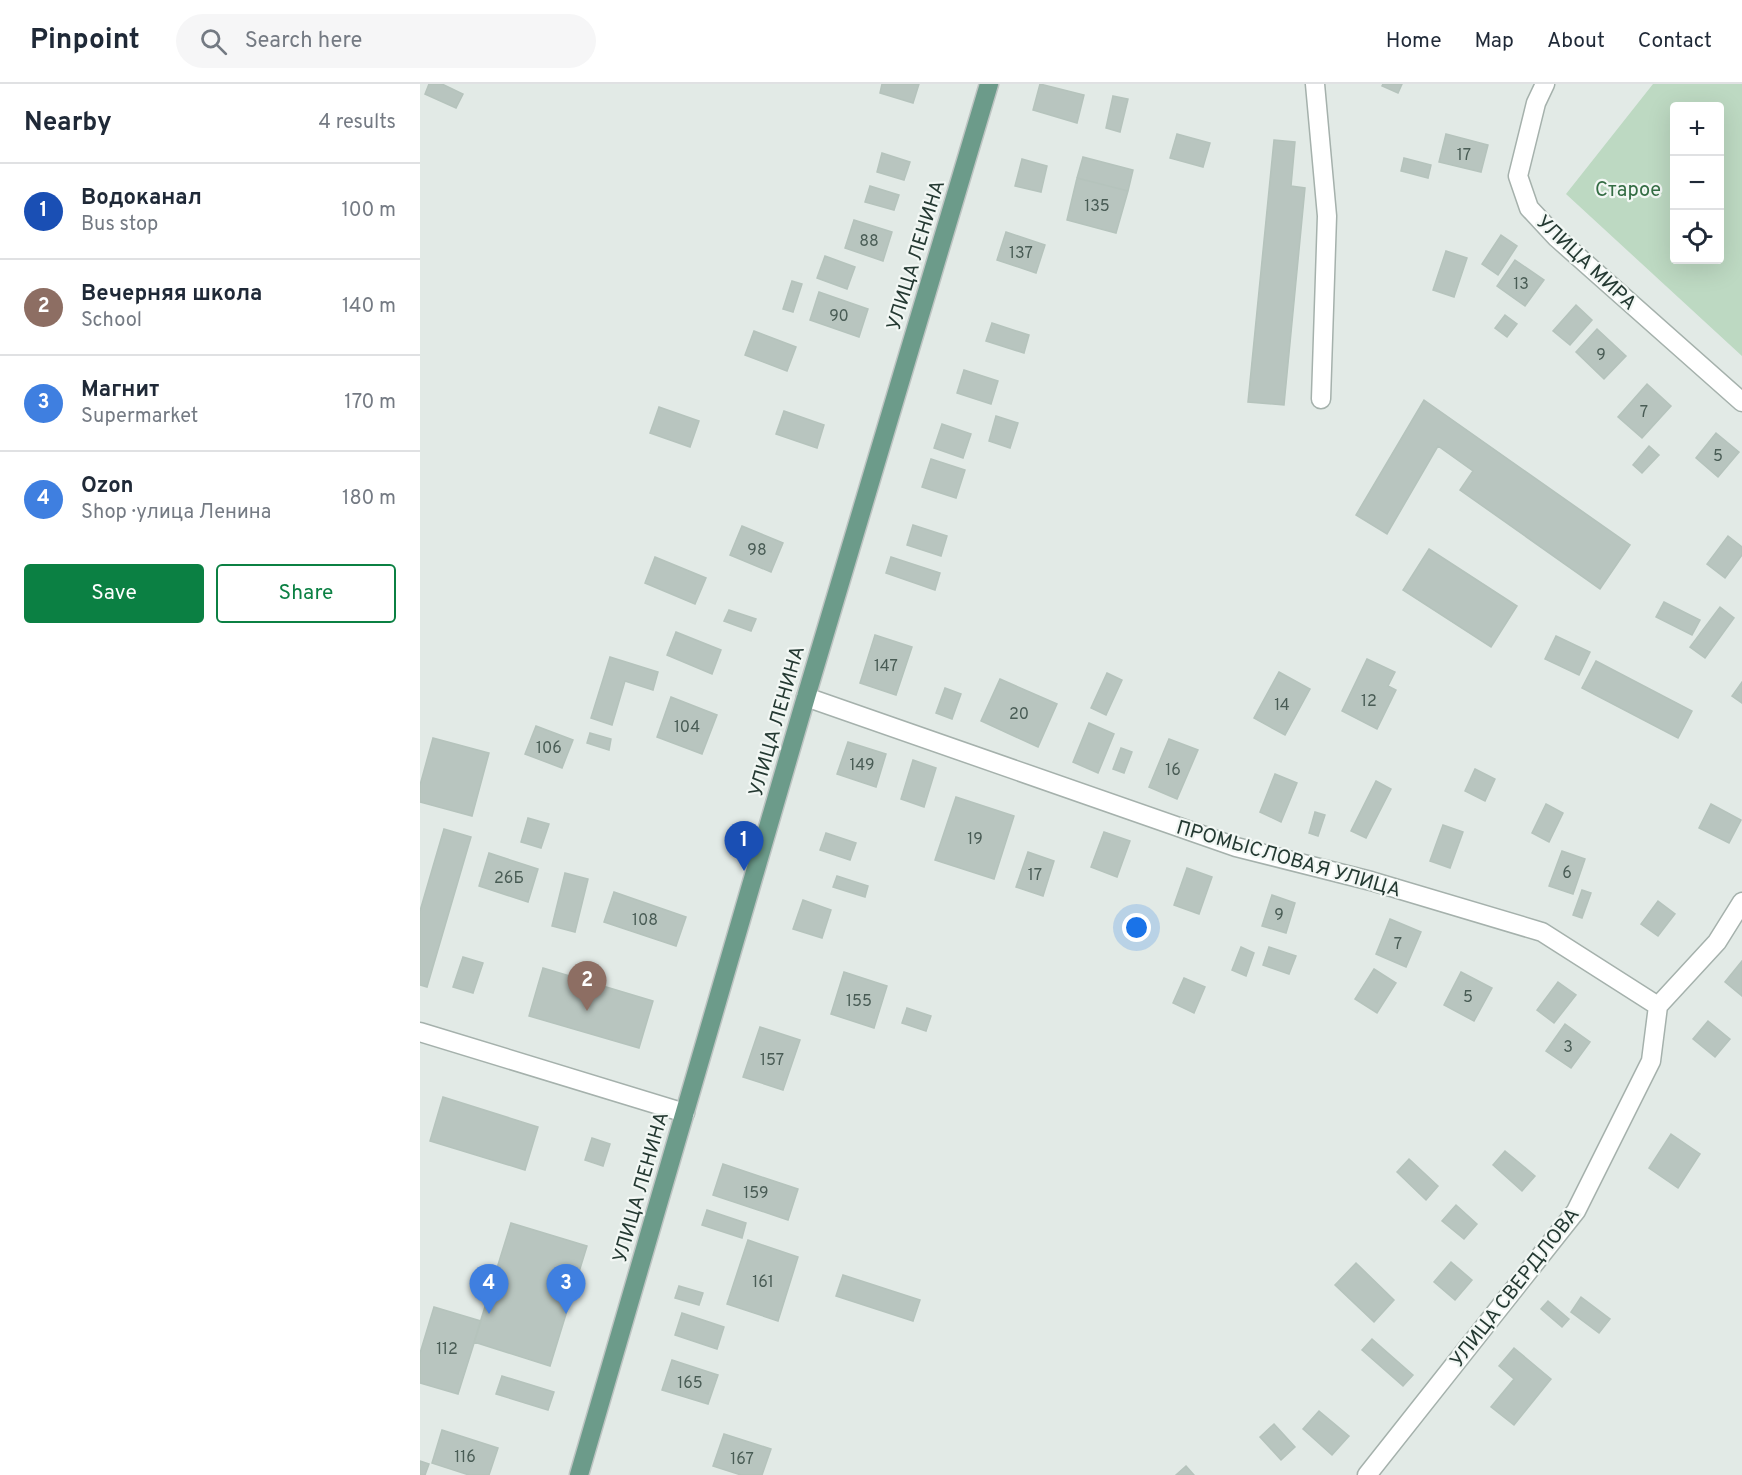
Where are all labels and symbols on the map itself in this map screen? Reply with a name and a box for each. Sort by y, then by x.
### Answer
house number: 17 [1457,146,1471,166]
street label: УЛИЦА ЛЕНИНА [882,177,952,334]
park label: Старое [1595,178,1661,204]
house number: 135 [1084,197,1110,217]
street label: УЛИЦА МИРА [1530,210,1642,317]
house number: 88 [859,232,879,252]
house number: 137 [1009,244,1033,264]
house number: 13 [1513,275,1529,295]
house number: 90 [829,307,849,327]
house number: 9 [1596,346,1606,366]
house number: 7 [1640,403,1648,423]
house number: 5 [1713,447,1723,467]
house number: 98 [747,541,767,561]
street label: УЛИЦА ЛЕНИНА [744,643,812,800]
house number: 147 [874,657,898,677]
house number: 12 [1361,692,1377,712]
house number: 14 [1274,696,1290,716]
house number: 20 [1009,705,1029,725]
house number: 104 [674,718,700,738]
house number: 106 [536,739,562,759]
house number: 149 [850,756,874,776]
house number: 16 [1165,761,1181,781]
street label: ПРОМЫСЛОВАЯ УЛИЦА [1173,815,1404,904]
pin: 1 [724,822,764,871]
house number: 19 [967,830,983,850]
house number: 6 [1562,864,1572,884]
house number: 17 [1028,866,1042,886]
house number: 26Б [494,869,524,889]
house number: 9 [1274,906,1284,926]
house number: 108 [632,911,658,931]
your location [1122,913,1151,942]
house number: 7 [1394,935,1402,955]
pin: 2 [568,962,606,1011]
house number: 5 [1463,988,1473,1008]
house number: 155 [846,992,872,1012]
house number: 3 [1563,1038,1573,1058]
house number: 157 [760,1051,784,1071]
street label: УЛИЦА ЛЕНИНА [608,1109,676,1266]
house number: 159 [743,1184,769,1204]
street label: УЛИЦА СВЕРДЛОВА [1445,1203,1586,1374]
pin: 4 [470,1264,508,1314]
pin: 3 [546,1264,586,1314]
house number: 161 [752,1273,774,1293]
house number: 112 [436,1340,458,1360]
house number: 165 [677,1374,703,1394]
house number: 116 [454,1448,476,1468]
house number: 167 [730,1450,754,1470]

